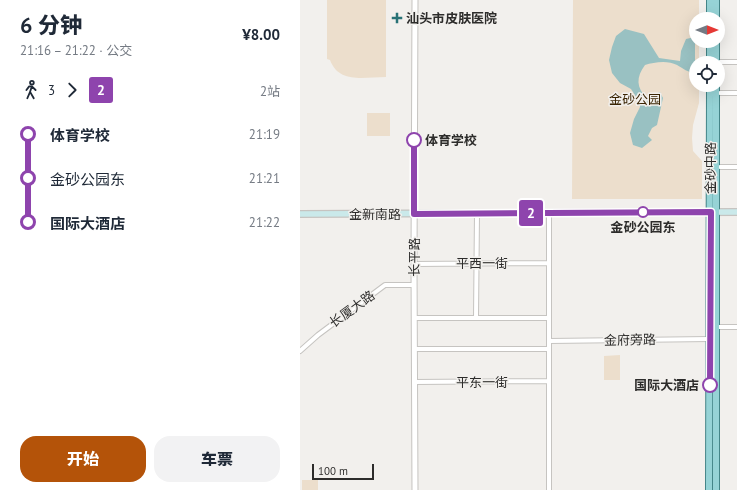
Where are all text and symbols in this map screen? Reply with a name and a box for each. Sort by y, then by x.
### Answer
place label: 汕头市皮肤医院 [406,10,497,27]
text: 6 分钟 [20,11,82,39]
marker: 汕头市皮肤医院 [391,12,403,24]
north arrow [689,12,725,48]
map controls [689,12,725,92]
text: ¥8.00 [242,25,280,44]
text: 21:16 – 21:22 · 公交 [20,42,132,59]
button: locate [689,56,725,92]
icon: walk [20,79,42,101]
icon: forward [61,79,83,101]
text: 2 [97,81,105,99]
text: 3 [48,82,55,99]
text: 2站 [260,83,280,100]
park label: 金砂公园 [609,91,661,108]
text: 体育学校 [50,126,110,145]
text: 21:19 [249,126,280,143]
marker: 体育学校 [406,132,422,148]
place label: 体育学校 [425,132,477,149]
street label: 金砂中路 [702,142,719,194]
text: 金砂公园东 [50,170,125,189]
text: 21:21 [249,170,280,187]
line badge: 2 [518,200,544,226]
text: 2 [527,204,535,222]
street label: 金新南路 [349,206,401,223]
marker: 金砂公园东 [637,206,649,218]
text: 国际大酒店 [50,214,125,233]
text: 21:22 [249,214,280,231]
place label: 金砂公园东 [610,219,676,236]
street label: 长平路 [406,237,423,277]
street label: 平西一街 [456,255,508,272]
street label: 长厦大路 [326,287,378,331]
street label: 金府旁路 [604,331,656,349]
street label: 平东一街 [456,374,508,391]
place label: 国际大酒店 [634,377,699,394]
marker: 国际大酒店 [702,377,718,393]
button: 开始 [20,436,146,482]
button: 车票 [154,436,280,482]
scale bar [312,462,374,481]
text: 100 m [318,464,348,478]

